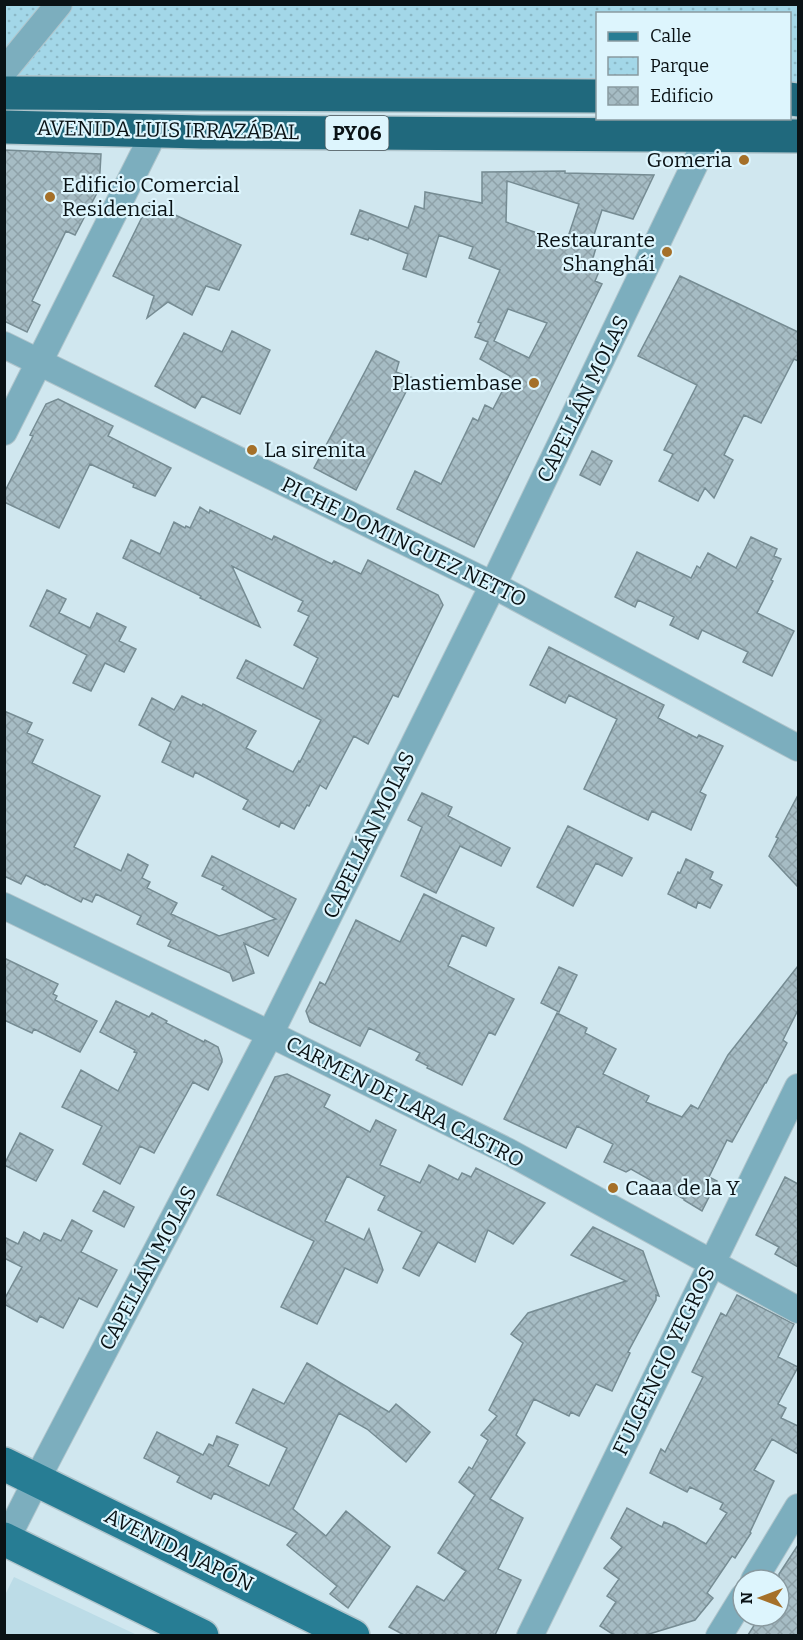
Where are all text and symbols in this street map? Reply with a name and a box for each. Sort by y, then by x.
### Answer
legend [596,12,791,120]
text: Calle [650,25,691,47]
text: Parque [650,55,709,77]
text: Edificio [650,85,713,107]
street label: AVENIDA LUIS IRRAZÁBAL [37,115,300,145]
road number: PY06 [326,116,388,150]
place label: Gomeria [647,147,733,173]
marker: Gomeria [737,153,751,167]
place label: Edificio Comercial Residencial [62,172,240,222]
marker: Edificio Comercial Residencial [43,190,57,204]
place label: Restaurante Shanghái [536,227,655,277]
marker: Restaurante Shanghái [660,245,674,259]
street label: CAPELLÁN MOLAS [531,311,635,487]
place label: Plastiembase [392,370,522,396]
marker: Plastiembase [527,376,541,390]
place label: La sirenita [264,437,367,463]
marker: La sirenita [245,443,259,457]
street label: PICHE DOMINGUEZ NETTO [277,471,531,613]
street label: CAPELLÁN MOLAS [317,747,421,923]
street label: CARMEN DE LARA CASTRO [282,1031,528,1173]
place label: Caaa de la Y [625,1175,740,1201]
street label: CAPELLÁN MOLAS [94,1181,202,1355]
marker: Caaa de la Y [606,1181,620,1195]
street label: FULGENCIO YEGROS [607,1262,721,1460]
street label: AVENIDA JAPÓN [100,1503,258,1597]
north arrow [731,1568,791,1628]
text: N [737,1592,756,1604]

